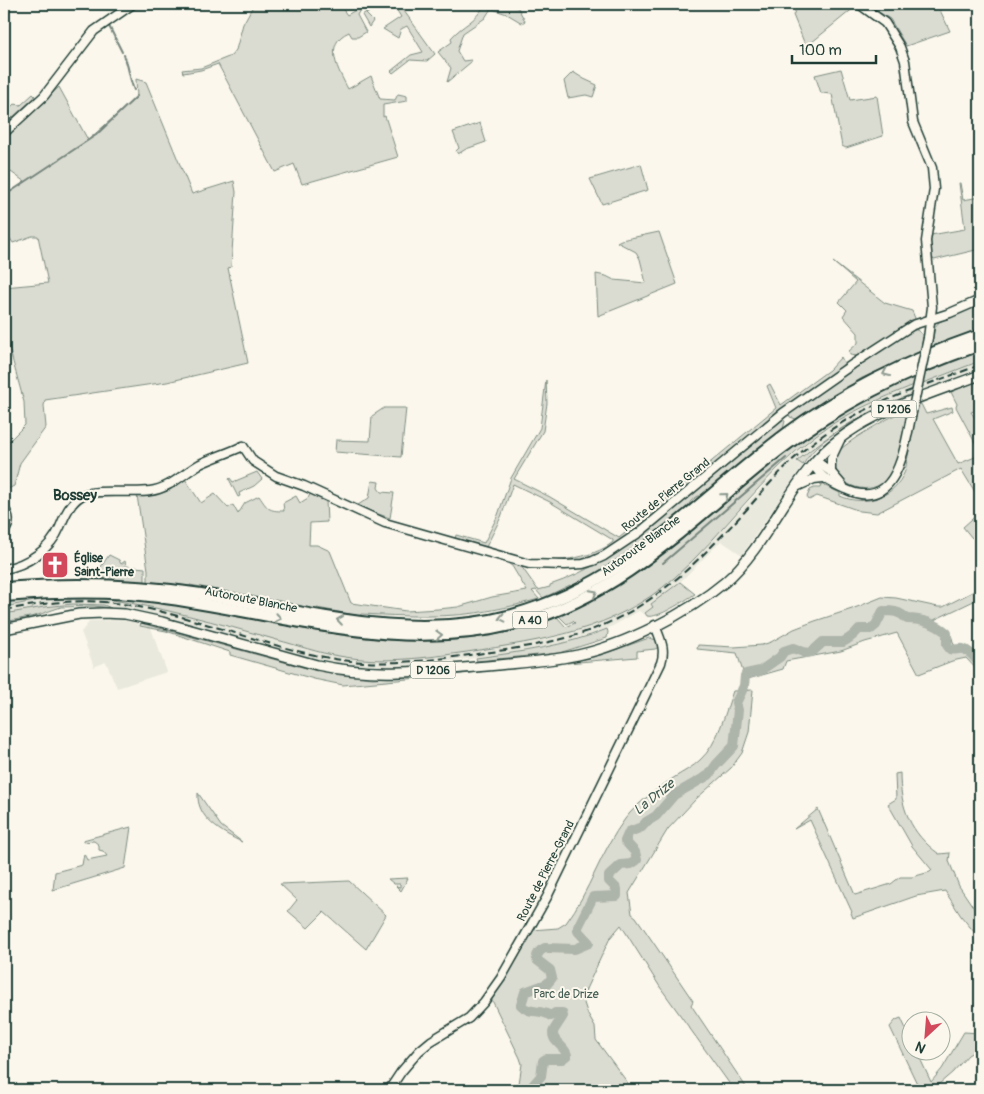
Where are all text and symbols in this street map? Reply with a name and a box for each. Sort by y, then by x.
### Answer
scale bar [792,32,875,64]
text: 100 m [799,41,842,60]
one-way arrow [882,367,891,377]
road number: D 1206 [872,400,916,418]
street label: Route de Pierre Grand [619,455,713,535]
district label: Bossey [53,486,97,505]
one-way arrow [719,493,728,502]
street label: Autoroute Blanche [599,512,683,580]
church icon: Église Saint-Pierre [40,550,70,580]
place label: Église Saint-Pierre [74,550,135,580]
street label: Autoroute Blanche [204,584,299,616]
one-way arrow [589,589,598,599]
one-way arrow [273,612,282,623]
one-way arrow [497,612,506,623]
road number: A 40 [512,612,548,628]
one-way arrow [336,615,344,626]
one-way arrow [435,630,443,641]
road number: D 1206 [410,662,456,678]
water label: La Drize [630,774,680,819]
street label: Route de Pierre-Grand [514,818,578,924]
park label: Parc de Drize [533,987,599,1002]
north arrow [902,1012,952,1062]
text: N [913,1038,929,1057]

